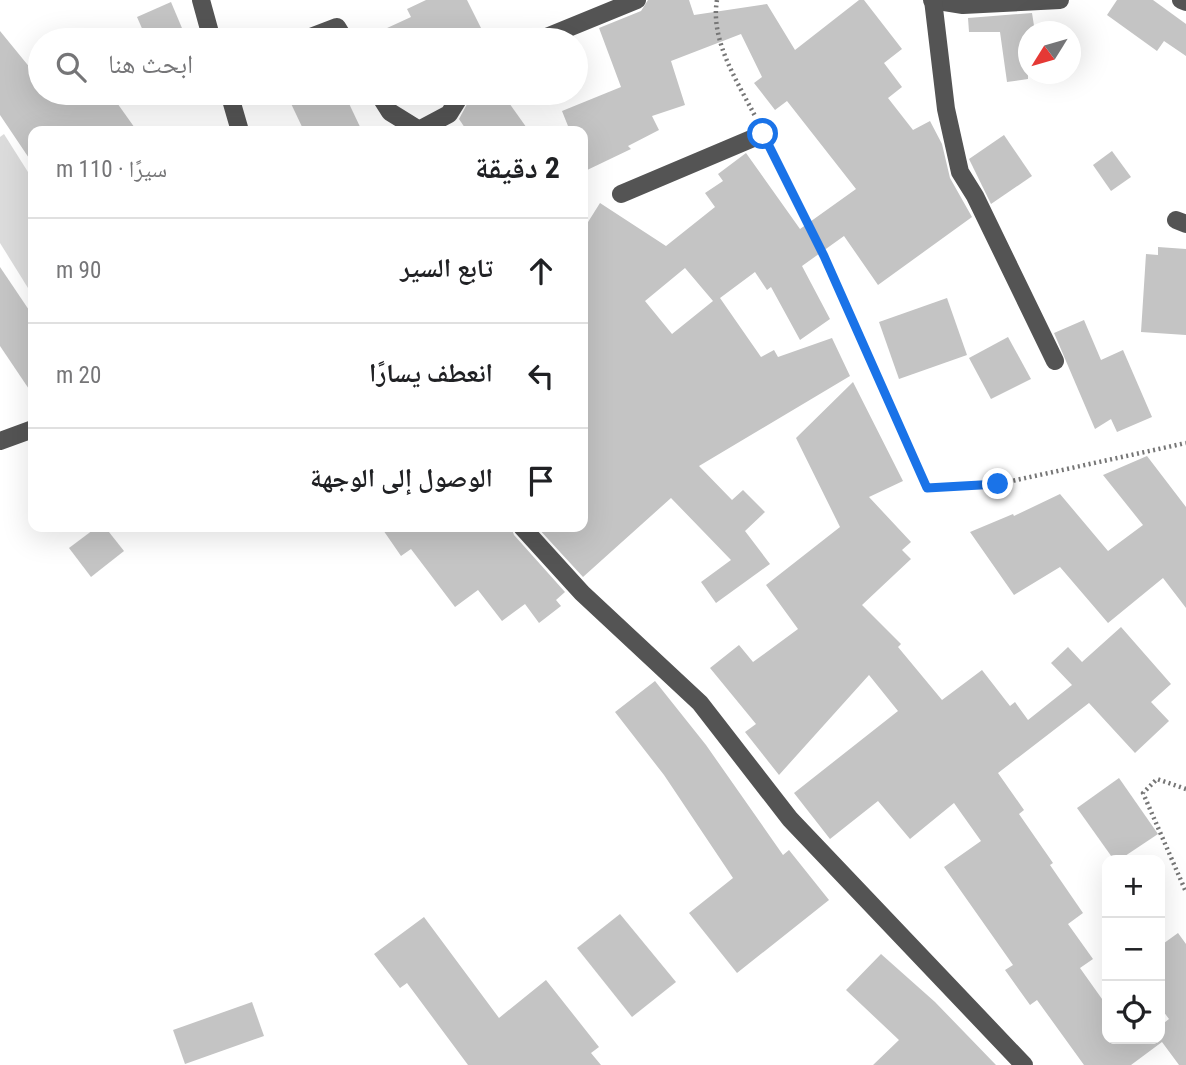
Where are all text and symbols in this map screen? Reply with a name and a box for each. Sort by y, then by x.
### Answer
north arrow [1018,21,1081,84]
search box [28,28,588,105]
icon: search [52,48,90,86]
text: ابحث هنا [108,49,193,79]
route start [747,118,778,149]
text: 2 دقيقة [475,150,560,185]
text: سيرًا · 110 m [56,156,167,183]
icon: ahead [522,252,560,290]
text: تابع السير [400,253,493,283]
text: 90 m [56,257,101,284]
icon: left [522,357,560,395]
text: انعطف يسارًا [369,358,493,388]
text: 20 m [56,362,101,389]
icon: arrive [522,462,560,500]
text: الوصول إلى الوجهة [310,463,493,493]
route end [982,468,1013,499]
map controls [1102,855,1165,1044]
button: + [1102,855,1165,918]
button: − [1102,918,1165,981]
button: locate [1102,981,1165,1044]

